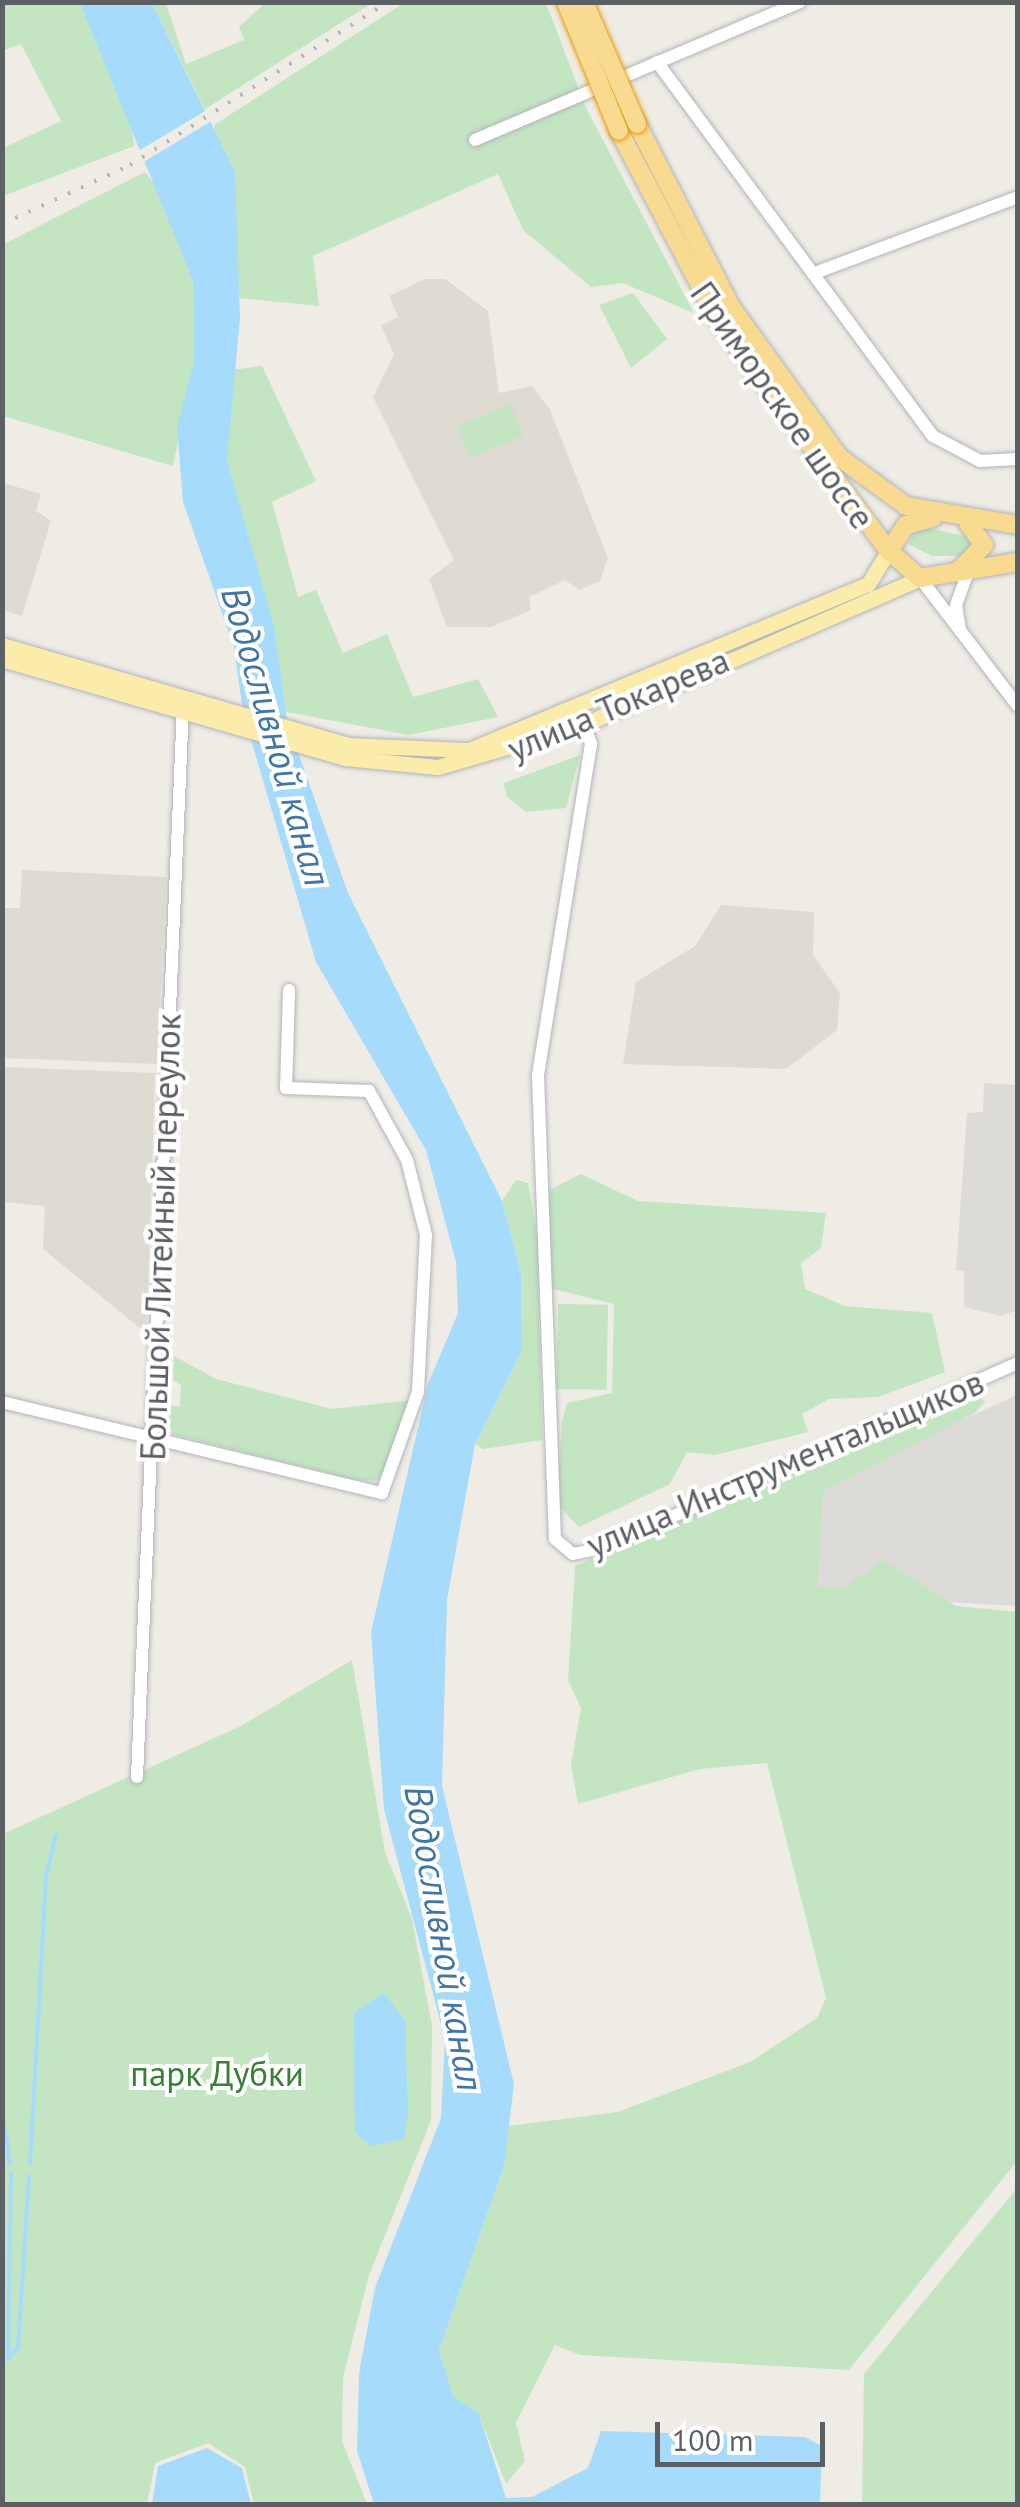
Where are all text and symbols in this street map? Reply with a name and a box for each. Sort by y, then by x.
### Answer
street label: Приморское шоссе [682,274,884,536]
water label: Водосливной канал [212,581,342,891]
street label: улица Токарева [500,638,736,770]
street label: Большой Литейный переулок [131,1012,189,1462]
street label: улица Инструментальщиков [580,1360,990,1566]
water label: Водосливной канал [396,1782,494,2094]
park label: парк Дубки [130,2052,304,2094]
scale bar [660,2402,830,2464]
text: 100 m [672,2420,753,2459]

